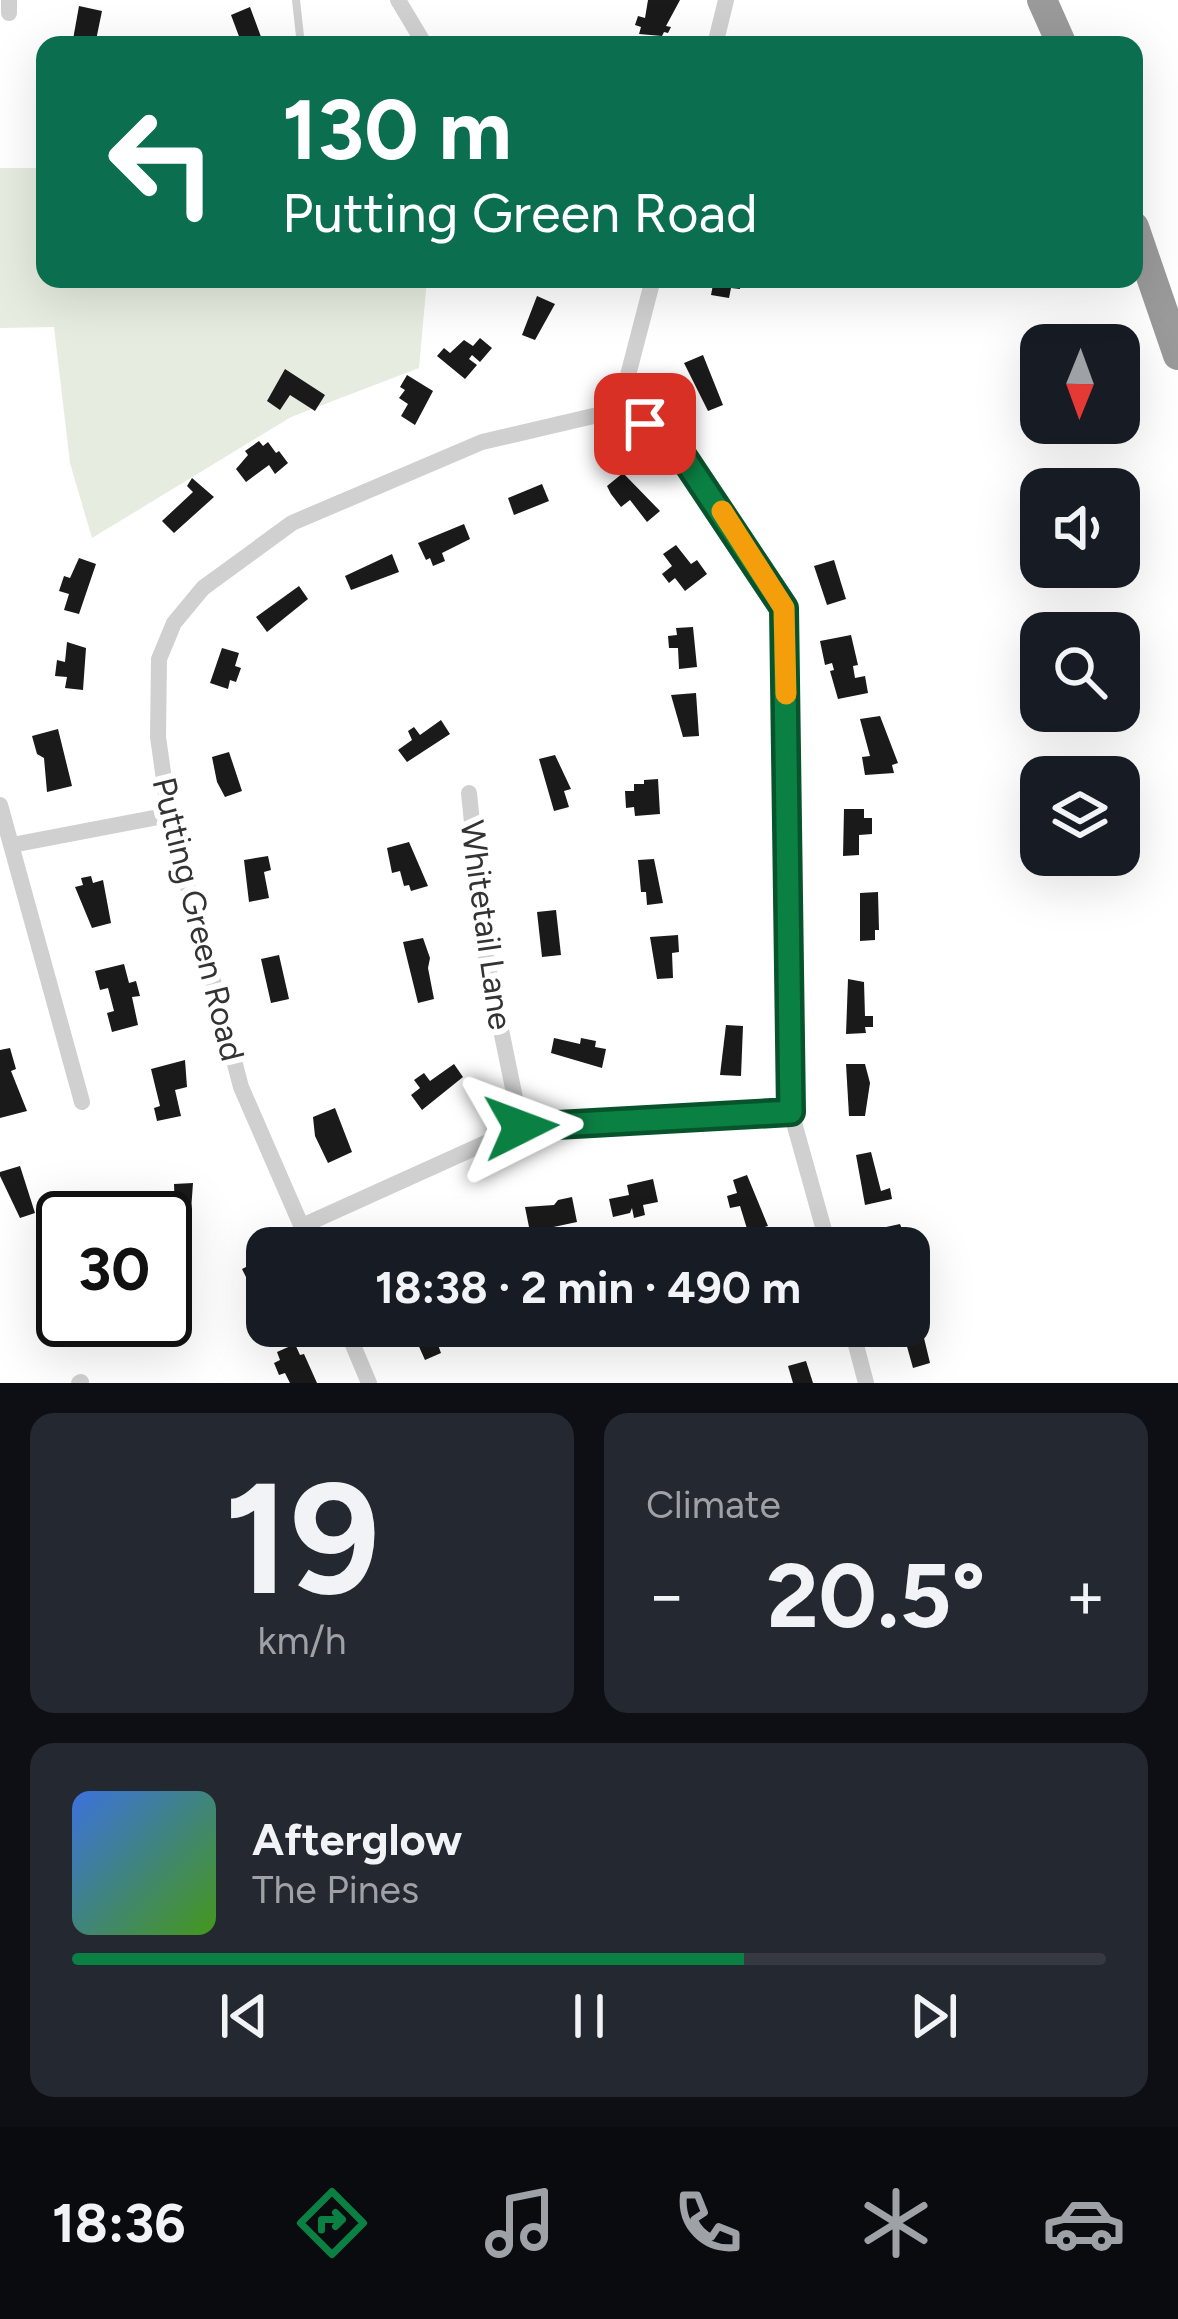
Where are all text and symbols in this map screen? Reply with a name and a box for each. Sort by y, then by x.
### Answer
text: 130 m [282,79,512,180]
icon: left [84,84,240,240]
text: Putting Green Road [282,181,758,246]
north arrow [1020,324,1140,444]
map controls [1020,324,1140,876]
pin [594,373,696,475]
icon: arrive [612,391,678,457]
button: sound [1020,468,1140,588]
button: search [1020,612,1140,732]
button: layers [1020,756,1140,876]
street label: Putting Green Road [144,773,253,1065]
street label: Whitetail Lane [453,818,520,1032]
position arrow [458,1064,584,1190]
speed limit sign: 30 [36,1191,192,1347]
text: 18:38 · 2 min · 490 m [375,1260,801,1314]
text: 19 [224,1445,380,1632]
text: Climate [646,1481,781,1528]
text: 20.5° [766,1541,986,1650]
text: − [646,1555,687,1635]
text: + [1065,1555,1106,1635]
text: km/h [257,1617,347,1664]
text: Afterglow [252,1812,462,1866]
text: The Pines [252,1866,419,1913]
icon: previous [211,1983,277,2049]
icon: pause [556,1983,622,2049]
icon: next [901,1983,967,2049]
icon: directions [290,2181,374,2265]
icon: music [478,2181,562,2265]
icon: phone [666,2181,750,2265]
icon: climate [854,2181,938,2265]
icon: car [1042,2181,1126,2265]
text: 18:36 [52,2191,185,2256]

